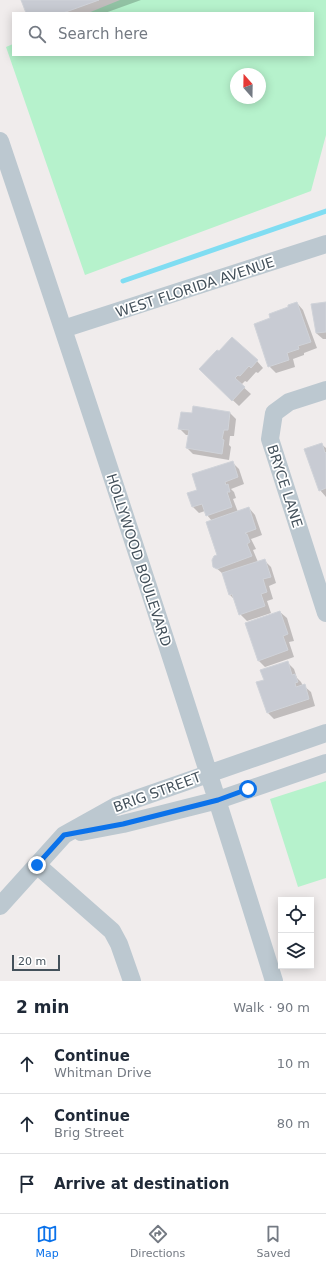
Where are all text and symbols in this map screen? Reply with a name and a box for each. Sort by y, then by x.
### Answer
search box [12,12,314,56]
icon: search [26,23,48,45]
text: Search here [58,25,148,43]
north arrow [230,68,266,104]
street label: WEST FLORIDA AVENUE [114,254,276,320]
street label: BRYCE LANE [264,442,306,530]
street label: HOLLYWOOD BOULEVARD [103,471,175,649]
street label: BRIG STREET [111,769,203,815]
route start [239,780,257,798]
route end [28,856,46,874]
map controls [278,897,314,969]
button: locate [278,897,314,933]
button: layers [278,933,314,969]
scale bar [12,953,60,972]
text: 20 m [18,955,46,968]
text: 2 min [16,997,69,1017]
text: Walk · 90 m [233,1000,310,1015]
text: Continue [54,1047,130,1065]
icon: ahead [16,1053,38,1075]
text: 10 m [277,1056,310,1071]
text: Whitman Drive [54,1065,151,1080]
text: Continue [54,1107,130,1125]
icon: ahead [16,1113,38,1135]
text: 80 m [277,1116,310,1131]
text: Brig Street [54,1125,124,1140]
icon: arrive [16,1173,38,1195]
text: Arrive at destination [54,1175,229,1193]
tab: Map [36,1223,59,1260]
tab: Directions [130,1223,185,1260]
tab: Saved [256,1223,290,1260]

